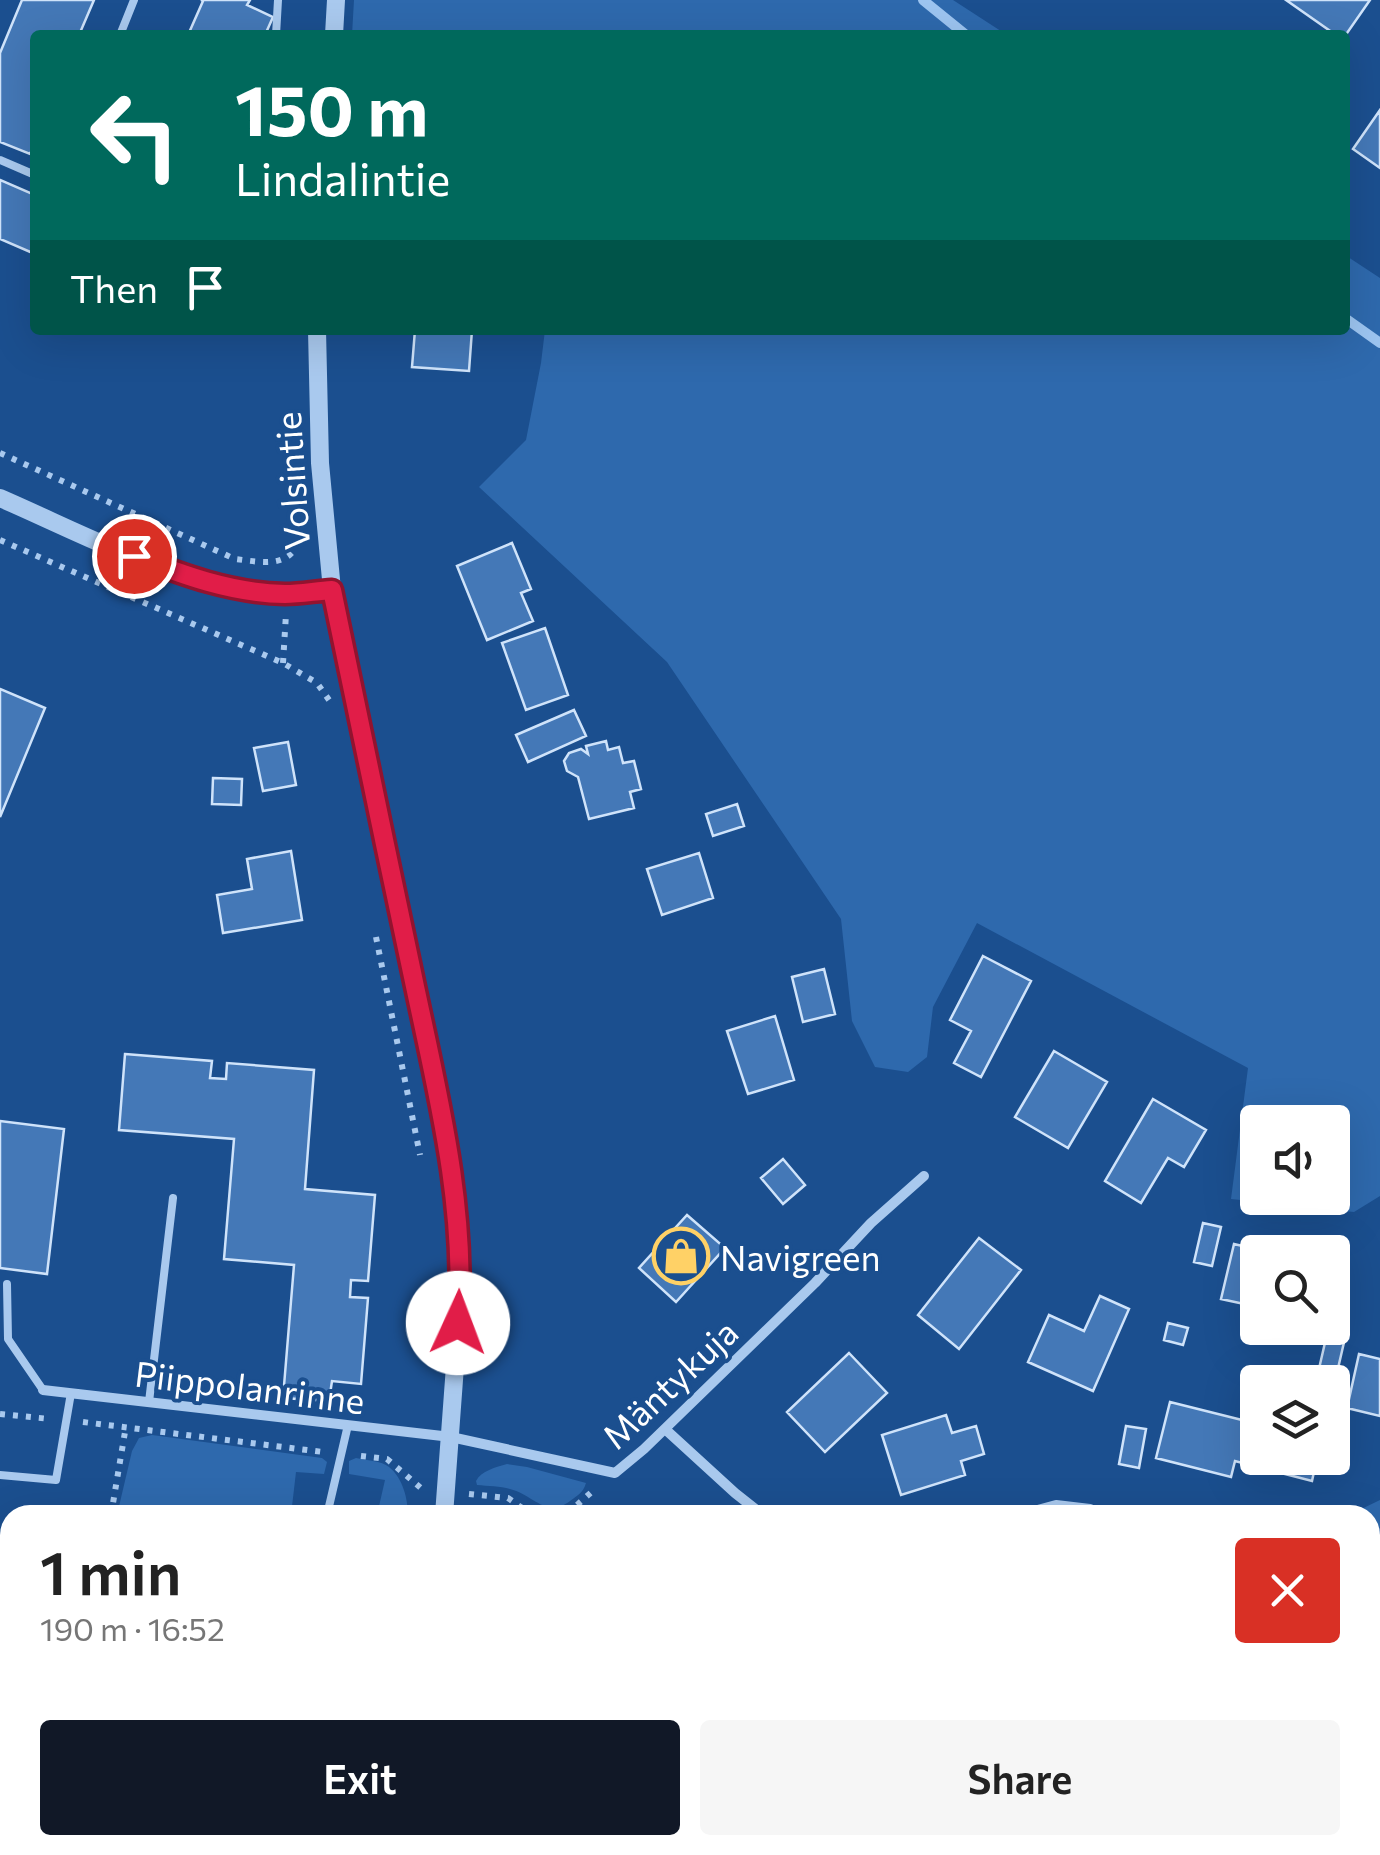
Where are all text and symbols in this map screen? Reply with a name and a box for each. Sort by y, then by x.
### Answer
text: 150 m [235,65,428,150]
icon: left [70,70,200,200]
text: Lindalintie [235,150,450,205]
icon: arrive [178,260,233,315]
text: Then [70,264,158,311]
street label: Volsintie [265,411,317,551]
pin [92,514,177,599]
icon: arrive [107,529,162,584]
map controls [1240,1105,1350,1475]
button: sound [1240,1105,1350,1215]
shop icon: Navigreen [651,1226,711,1286]
place label: Navigreen [720,1235,881,1278]
button: search [1240,1235,1350,1345]
position arrow [406,1271,510,1375]
street label: Mäntykuja [592,1309,746,1457]
street label: Piippolanrinne [133,1351,367,1421]
button: layers [1240,1365,1350,1475]
text: 1 min [40,1534,181,1607]
button: close [1235,1538,1340,1643]
text: 190 m · 16:52 [40,1608,225,1648]
button: Exit [40,1720,680,1835]
button: Share [700,1720,1340,1835]

